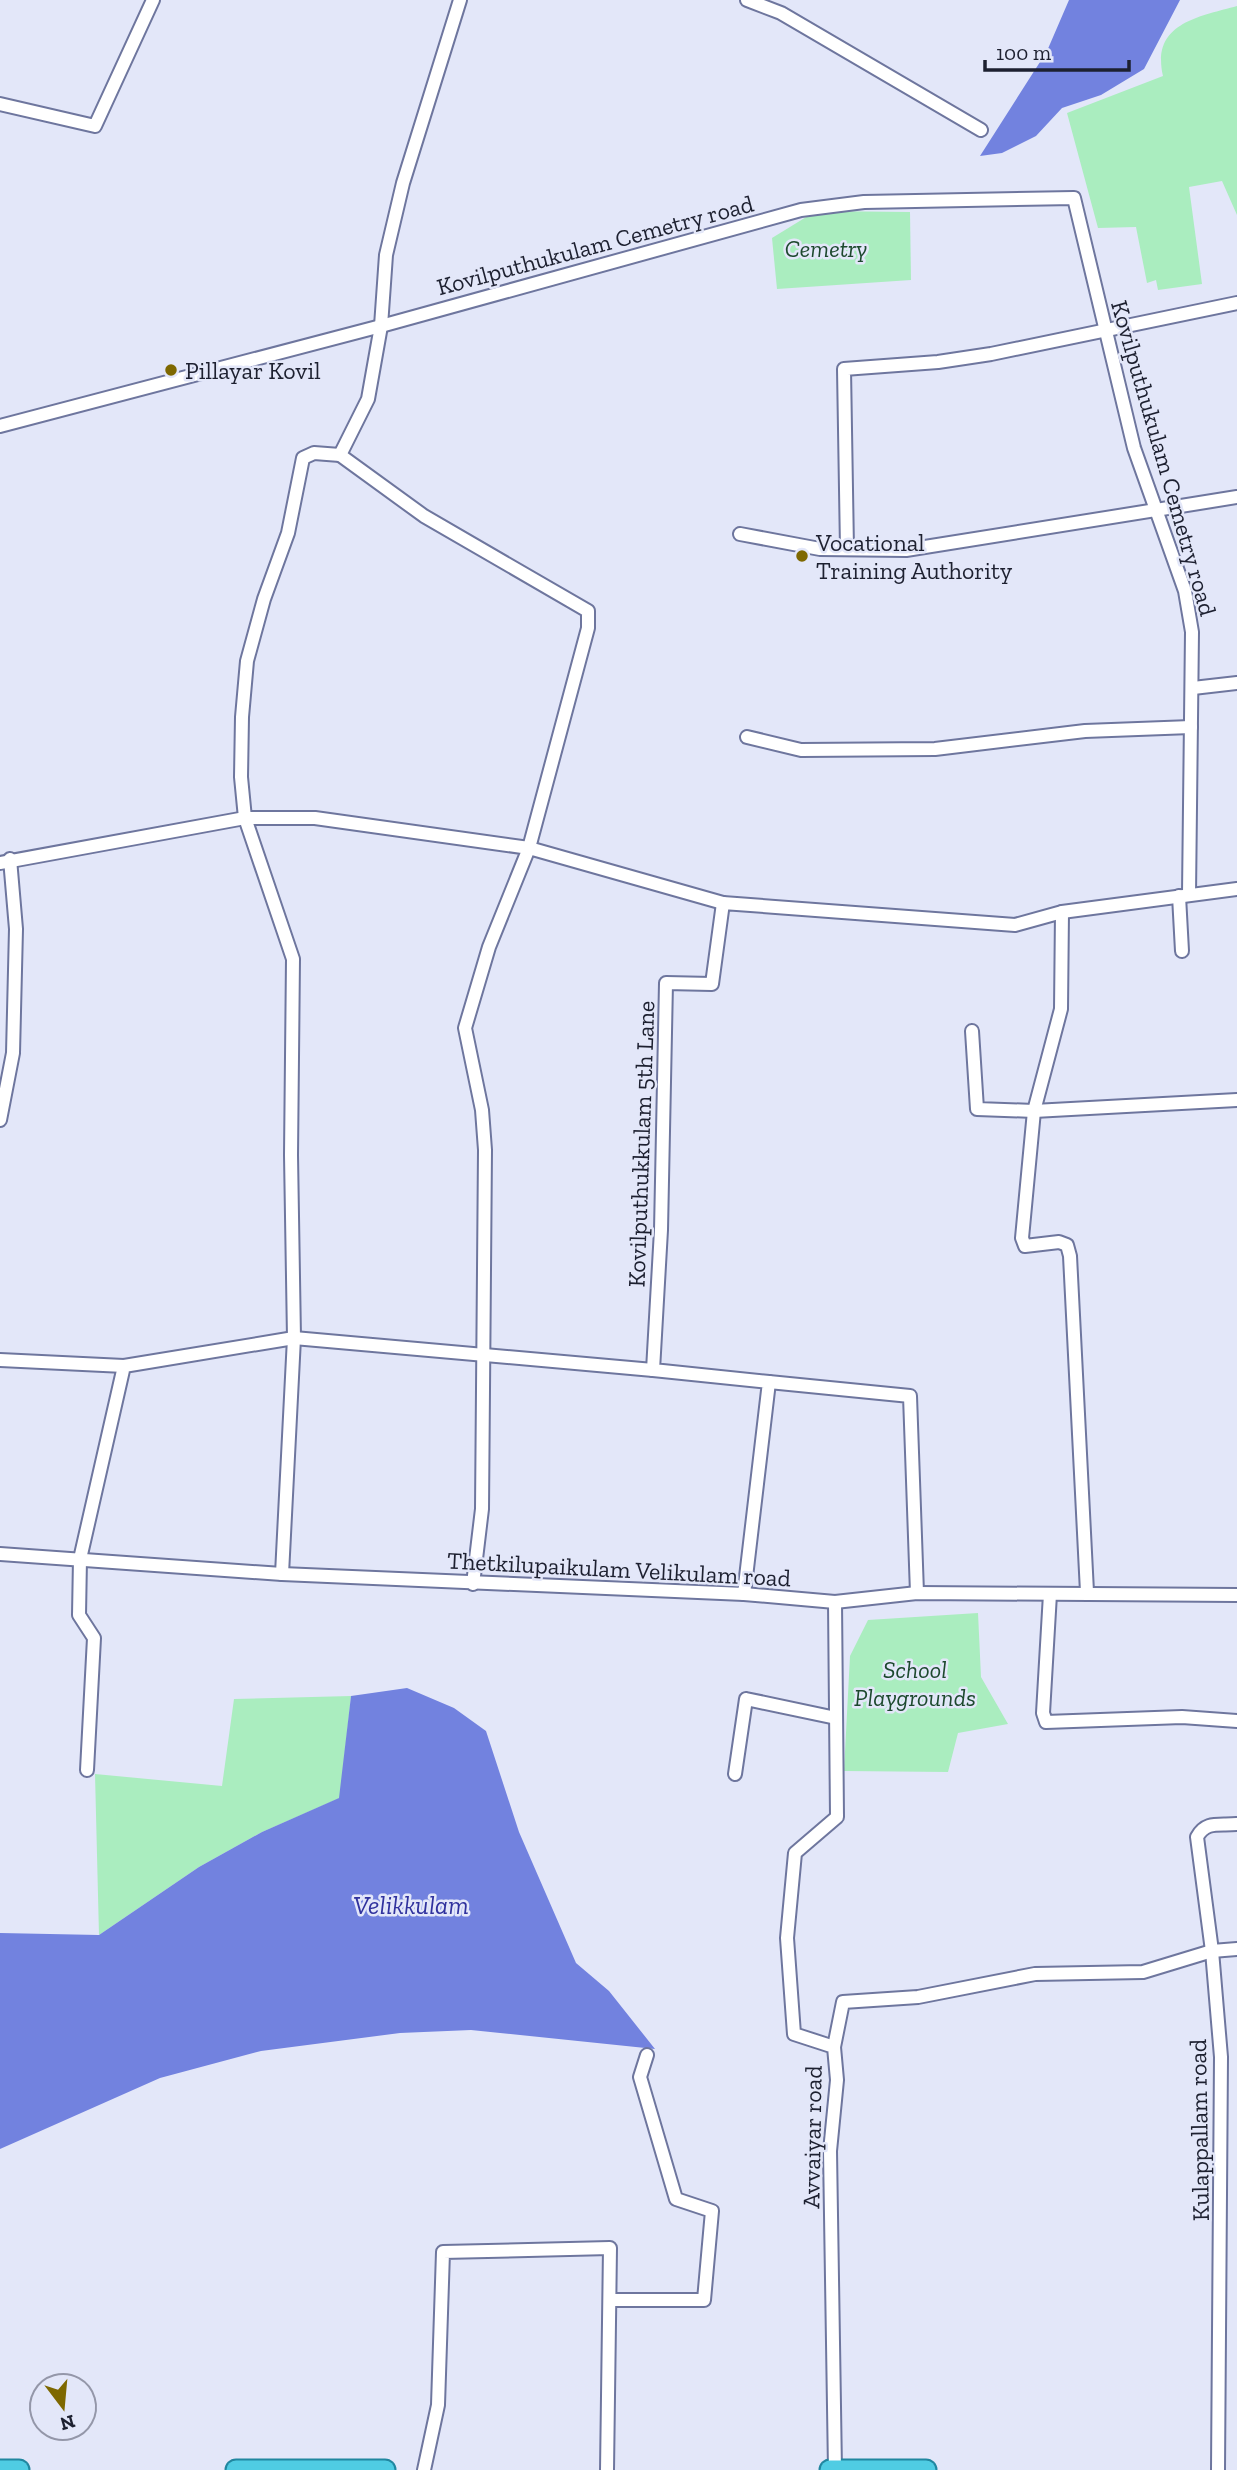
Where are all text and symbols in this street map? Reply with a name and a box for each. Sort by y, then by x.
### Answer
scale bar [985,28,1128,72]
text: 100 m [996,40,1051,65]
street label: Kovilputhukulam Cemetry road [433,189,757,301]
park label: Cemetry [785,234,867,263]
street label: Kovilputhukulam Cemetry road [1105,297,1223,619]
place label: Pillayar Kovil [185,356,321,385]
marker: Pillayar Kovil [163,362,179,378]
place label: Vocational Training Authority [815,528,1013,585]
marker: Vocational Training Authority [794,548,810,564]
street label: Kovilputhukkulam 5th Lane [622,1000,660,1288]
street label: Thetkilupaikulam Velikulam road [447,1546,791,1592]
park label: School Playgrounds [854,1655,976,1712]
water label: Velikkulam [353,1889,469,1921]
street label: Kulappallam road [1183,2039,1215,2221]
street label: Avvaiyar road [796,2065,828,2209]
north arrow [28,2372,98,2442]
text: N [57,2410,78,2436]

